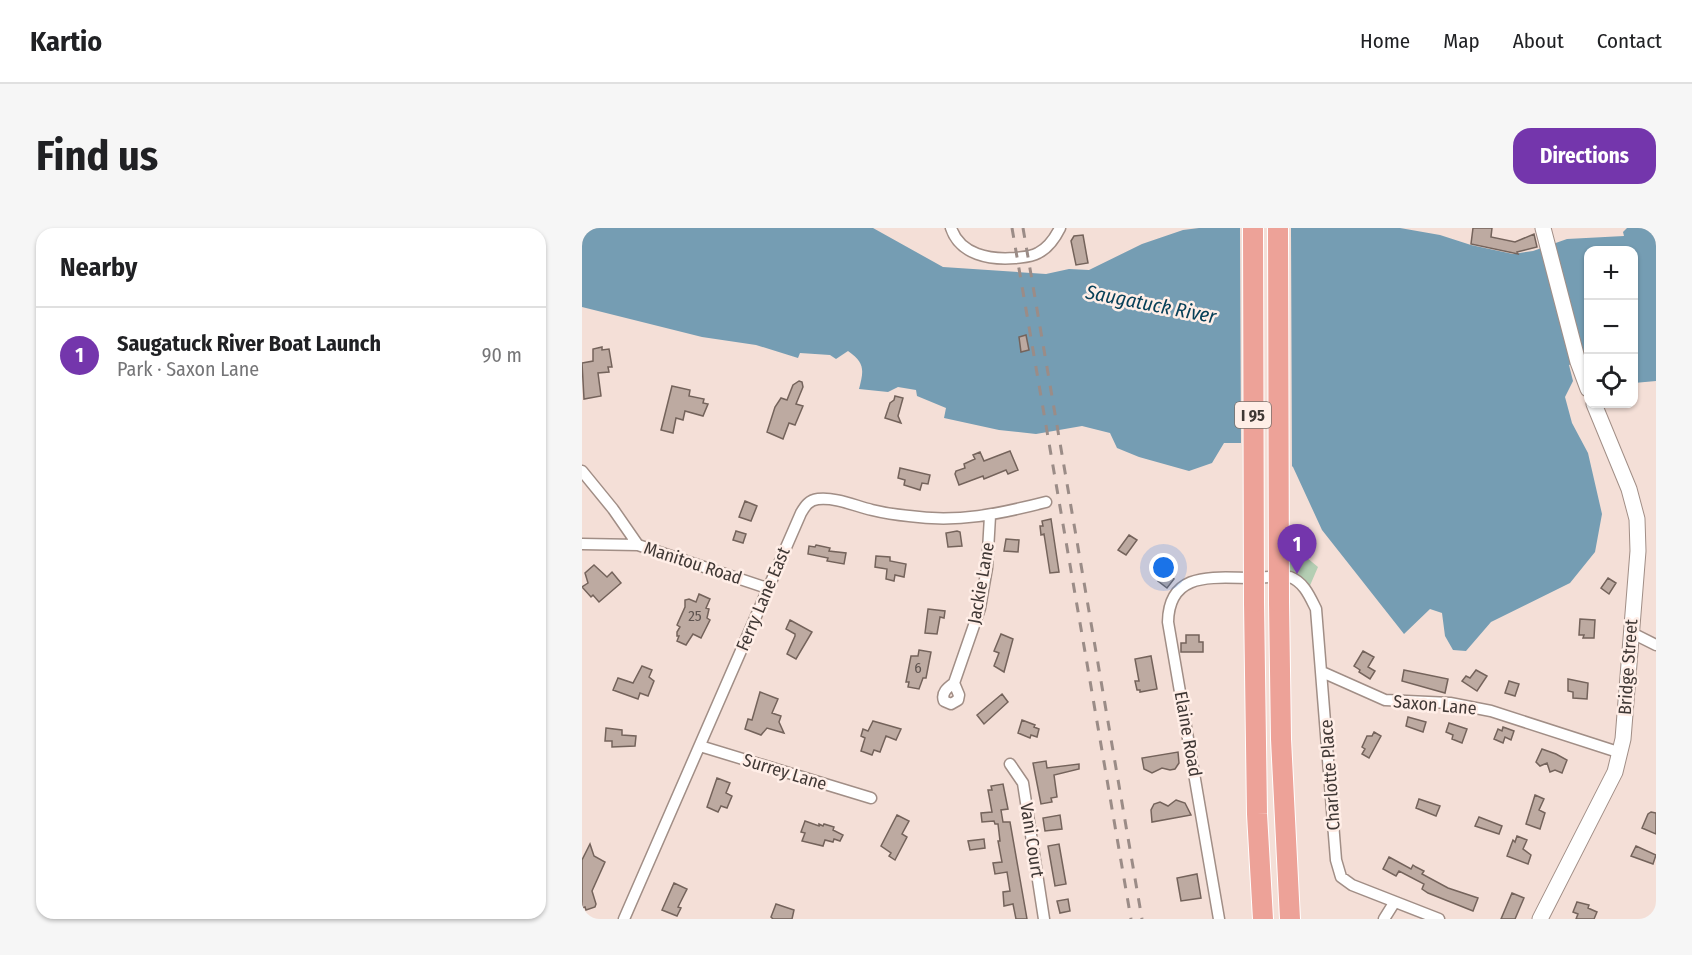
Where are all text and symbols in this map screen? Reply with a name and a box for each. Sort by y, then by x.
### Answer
text: Kartio [30,25,102,58]
text: Home [1360,28,1410,54]
text: Map [1443,28,1480,54]
text: About [1513,28,1564,54]
text: Contact [1597,28,1662,54]
button: Directions [1513,128,1656,184]
text: Find us [36,131,158,181]
map controls [1584,246,1638,408]
button: + [1584,246,1638,300]
text: Nearby [60,252,137,283]
water label: Saugatuck River [1083,279,1219,329]
button: − [1584,300,1638,354]
text: Saugatuck River Boat Launch [117,330,381,357]
text: 1 [75,343,84,367]
text: 90 m [482,343,522,367]
button: locate [1584,354,1638,408]
text: Park · Saxon Lane [117,357,259,381]
road number: I 95 [1235,402,1271,428]
pin: 1 [1278,524,1316,574]
street label: Manitou Road [641,537,745,589]
street label: Jackie Lane [963,540,999,626]
street label: Ferry Lane East [731,544,795,654]
your location [1149,553,1178,582]
house number: 25 [688,607,702,625]
street label: Bridge Street [1614,618,1642,716]
house number: 6 [914,659,922,677]
street label: Elaine Road [1170,690,1206,778]
street label: Saxon Lane [1392,690,1478,720]
street label: Charlotte Place [1315,719,1345,831]
street label: Surrey Lane [740,749,830,795]
street label: Vani Court [1015,801,1049,879]

